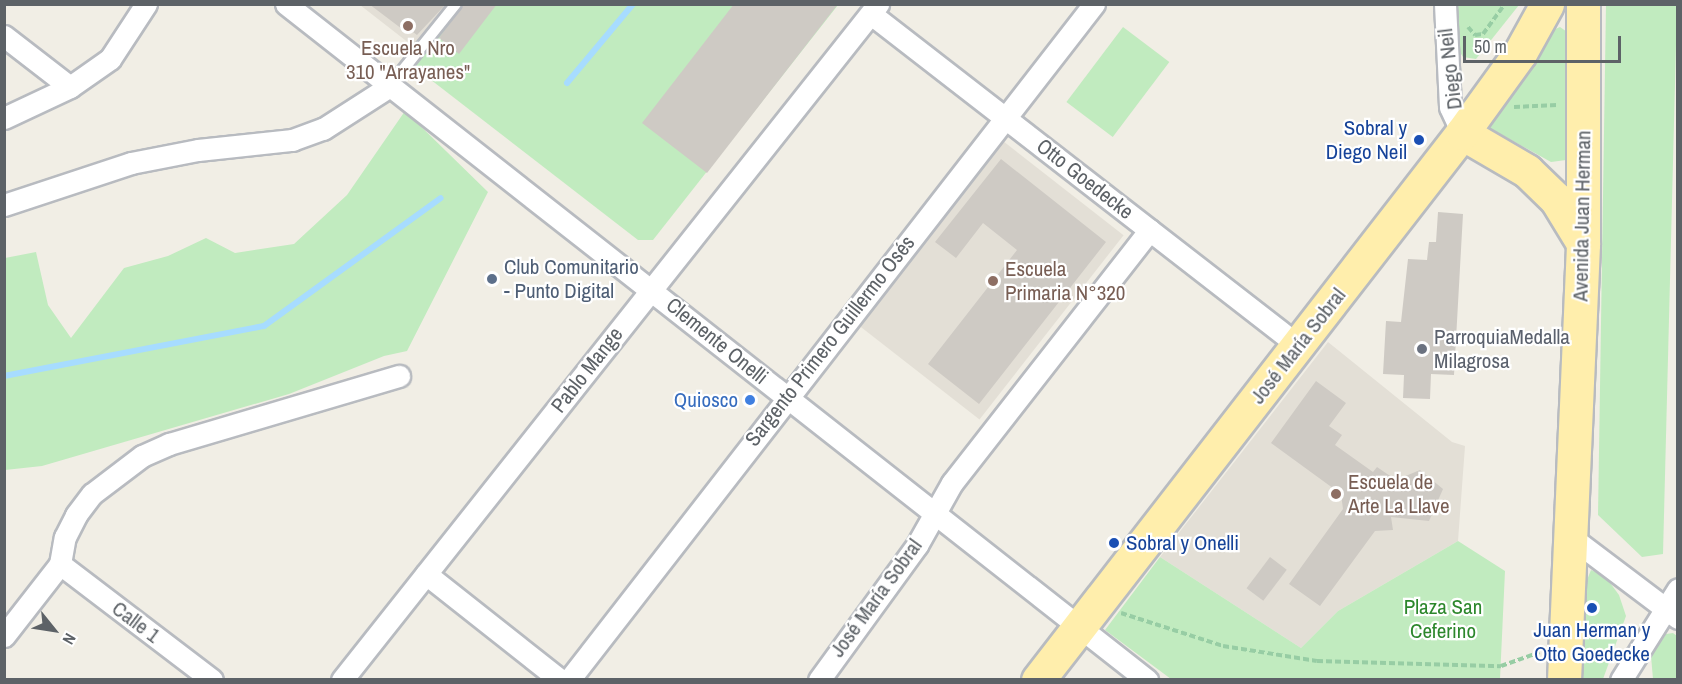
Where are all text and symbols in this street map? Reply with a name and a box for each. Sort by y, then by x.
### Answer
marker: Escuela Nro 310 "Arrayanes" [401,19,415,33]
scale bar [1466,24,1624,62]
street label: Diego Neil [1433,27,1467,111]
text: 50 m [1474,34,1507,59]
place label: Escuela Nro 310 "Arrayanes" [346,35,470,85]
place label: Sobral y Diego Neil [1326,115,1407,165]
street label: Avenida Juan Herman [1568,130,1596,302]
street label: Otto Goedecke [1032,133,1138,225]
marker: Sobral y Diego Neil [1412,133,1426,147]
street label: Sargento Primero Guillermo Osés [740,231,920,451]
place label: Club Comunitario - Punto Digital [504,254,639,304]
place label: Escuela Primaria N°320 [1005,256,1125,306]
marker: Club Comunitario - Punto Digital [485,272,499,286]
marker: Escuela Primaria N°320 [986,274,1000,288]
street label: José María Sobral [1245,283,1351,409]
street label: Clemente Onelli [661,292,773,390]
street label: Pablo Mange [546,322,628,418]
place label: ParroquiaMedalla Milagrosa [1434,324,1570,374]
marker: ParroquiaMedalla Milagrosa [1415,342,1429,356]
place label: Quiosco [674,387,738,413]
marker: Quiosco [743,393,757,407]
place label: Escuela de Arte La Llave [1348,469,1449,519]
marker: Escuela de Arte La Llave [1329,487,1343,501]
place label: Sobral y Onelli [1126,530,1239,556]
street label: José María Sobral [825,534,927,662]
marker: Sobral y Onelli [1107,536,1121,550]
park label: Plaza San Ceferino [1404,594,1482,644]
street label: Calle 1 [107,596,165,648]
north arrow [24,600,84,660]
marker: Juan Herman y Otto Goedecke [1585,601,1599,615]
place label: Juan Herman y Otto Goedecke [1534,617,1650,667]
text: N [58,629,81,649]

